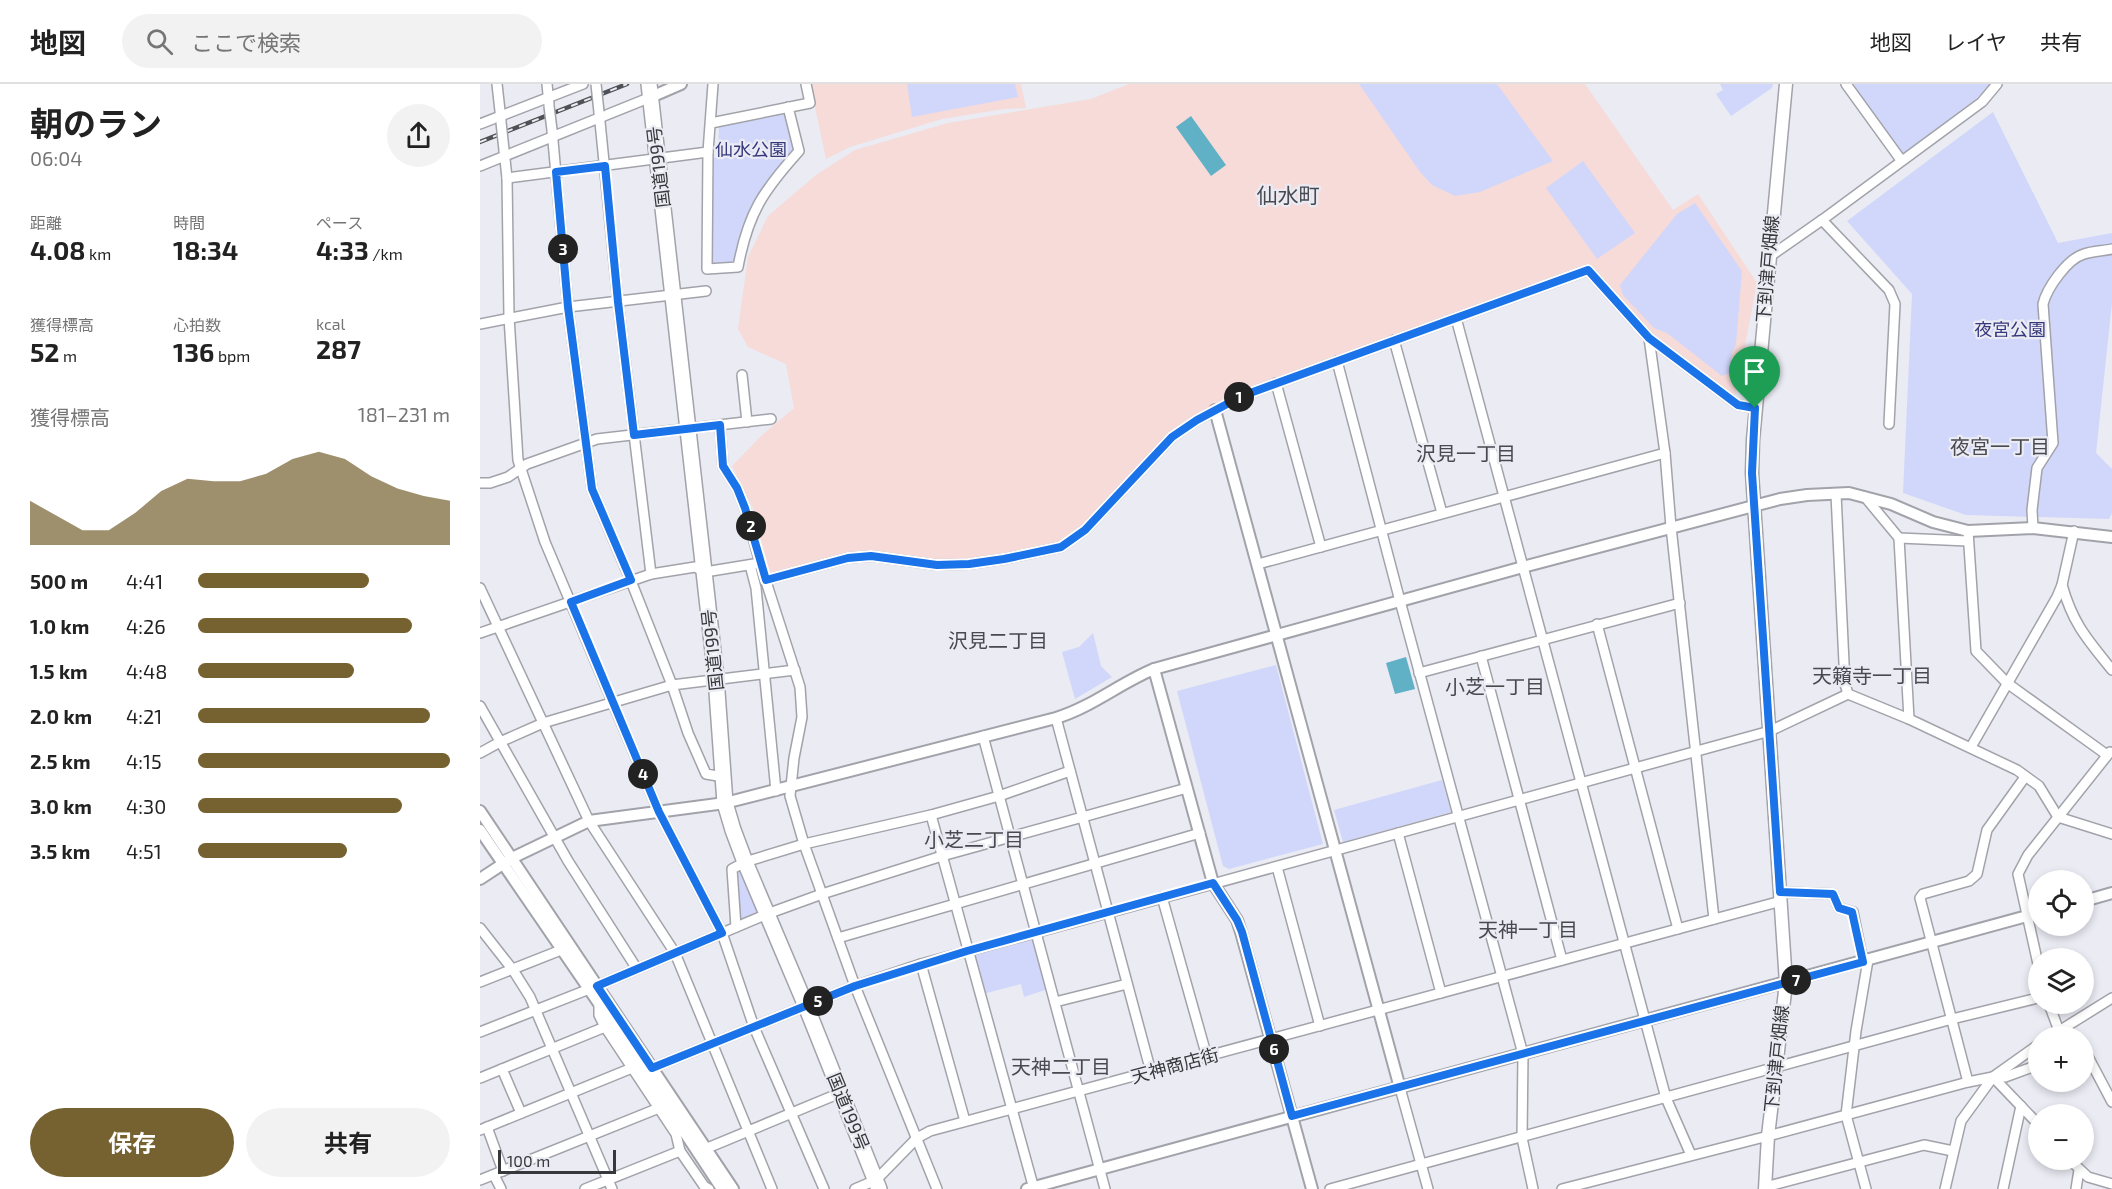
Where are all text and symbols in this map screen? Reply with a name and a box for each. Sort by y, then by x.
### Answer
search box [122,14,542,68]
text: 地図 [30,25,86,59]
icon: search [143,25,176,58]
text: ここで検索 [191,29,301,55]
text: 地図 [1870,29,1912,54]
text: レイヤ [1945,29,2007,54]
text: 共有 [2040,29,2082,54]
text: 朝のラン [30,103,162,143]
button: share [387,104,450,167]
street label: 国道199号 [642,125,674,209]
park label: 仙水公園 [715,138,787,160]
text: 06:04 [30,146,83,170]
district label: 仙水町 [1257,182,1320,207]
text: 距離 [30,213,62,232]
text: 時間 [173,213,205,232]
text: ペース [316,213,363,232]
street label: 下到津戸畑線 [1751,214,1783,324]
text: 4.08 [30,234,86,265]
text: 18:34 [173,234,238,265]
text: 4:33 [316,234,369,265]
pin: 3 [548,234,578,264]
text: 3 [558,239,568,258]
text: km [86,244,111,263]
text: /km [369,244,403,263]
text: kcal [316,314,345,333]
text: 獲得標高 [30,315,94,334]
text: 心拍数 [173,315,221,334]
park label: 夜宮公園 [1974,318,2046,340]
text: 287 [316,333,361,364]
text: 52 [30,336,59,367]
text: 136 [173,336,214,367]
text: m [59,346,77,365]
text: bpm [214,346,250,365]
pin [1729,346,1780,408]
icon: arrive [1738,355,1771,388]
pin: 1 [1224,382,1254,412]
text: 1 [1236,387,1242,406]
text: 181–231 m [358,402,450,426]
text: 獲得標高 [30,405,110,429]
district label: 夜宮一丁目 [1950,434,2050,458]
district label: 沢見一丁目 [1416,441,1516,465]
pin: 2 [736,511,766,541]
text: 2 [746,516,756,535]
text: 500 m [30,569,88,593]
text: 4:41 [126,569,163,593]
street label: 国道199号 [697,608,727,692]
text: 1.0 km [30,614,89,638]
text: 4:26 [126,614,166,638]
district label: 沢見二丁目 [948,628,1048,652]
text: 1.5 km [30,659,88,683]
text: 4:48 [126,659,167,683]
district label: 天籟寺一丁目 [1812,663,1932,687]
district label: 小芝一丁目 [1445,674,1545,698]
text: 2.0 km [30,704,92,728]
text: 4:21 [126,704,162,728]
text: 2.5 km [30,749,91,773]
text: 4:15 [126,749,162,773]
pin: 4 [628,759,658,789]
text: 4 [638,764,648,783]
text: 3.0 km [30,794,92,818]
text: 4:30 [126,794,166,818]
district label: 小芝二丁目 [924,827,1024,851]
text: 3.5 km [30,839,90,863]
text: 4:51 [126,839,162,863]
map controls [2028,870,2094,1170]
button: locate [2028,870,2094,936]
district label: 天神一丁目 [1478,917,1578,941]
button: layers [2028,948,2094,1014]
pin: 7 [1781,965,1811,995]
text: 7 [1792,970,1800,989]
pin: 5 [803,986,833,1016]
text: 5 [814,991,822,1010]
street label: 下到津戸畑線 [1759,1004,1793,1114]
button: + [2028,1026,2094,1092]
pin: 6 [1259,1034,1289,1064]
text: 6 [1269,1039,1279,1058]
street label: 天神商店街 [1128,1043,1221,1087]
district label: 天神二丁目 [1011,1054,1111,1078]
street label: 国道199号 [823,1070,874,1154]
button: − [2028,1104,2094,1170]
button: 保存 [30,1108,234,1177]
button: 共有 [246,1108,450,1177]
scale bar [498,1147,616,1174]
text: 100 m [507,1151,550,1170]

